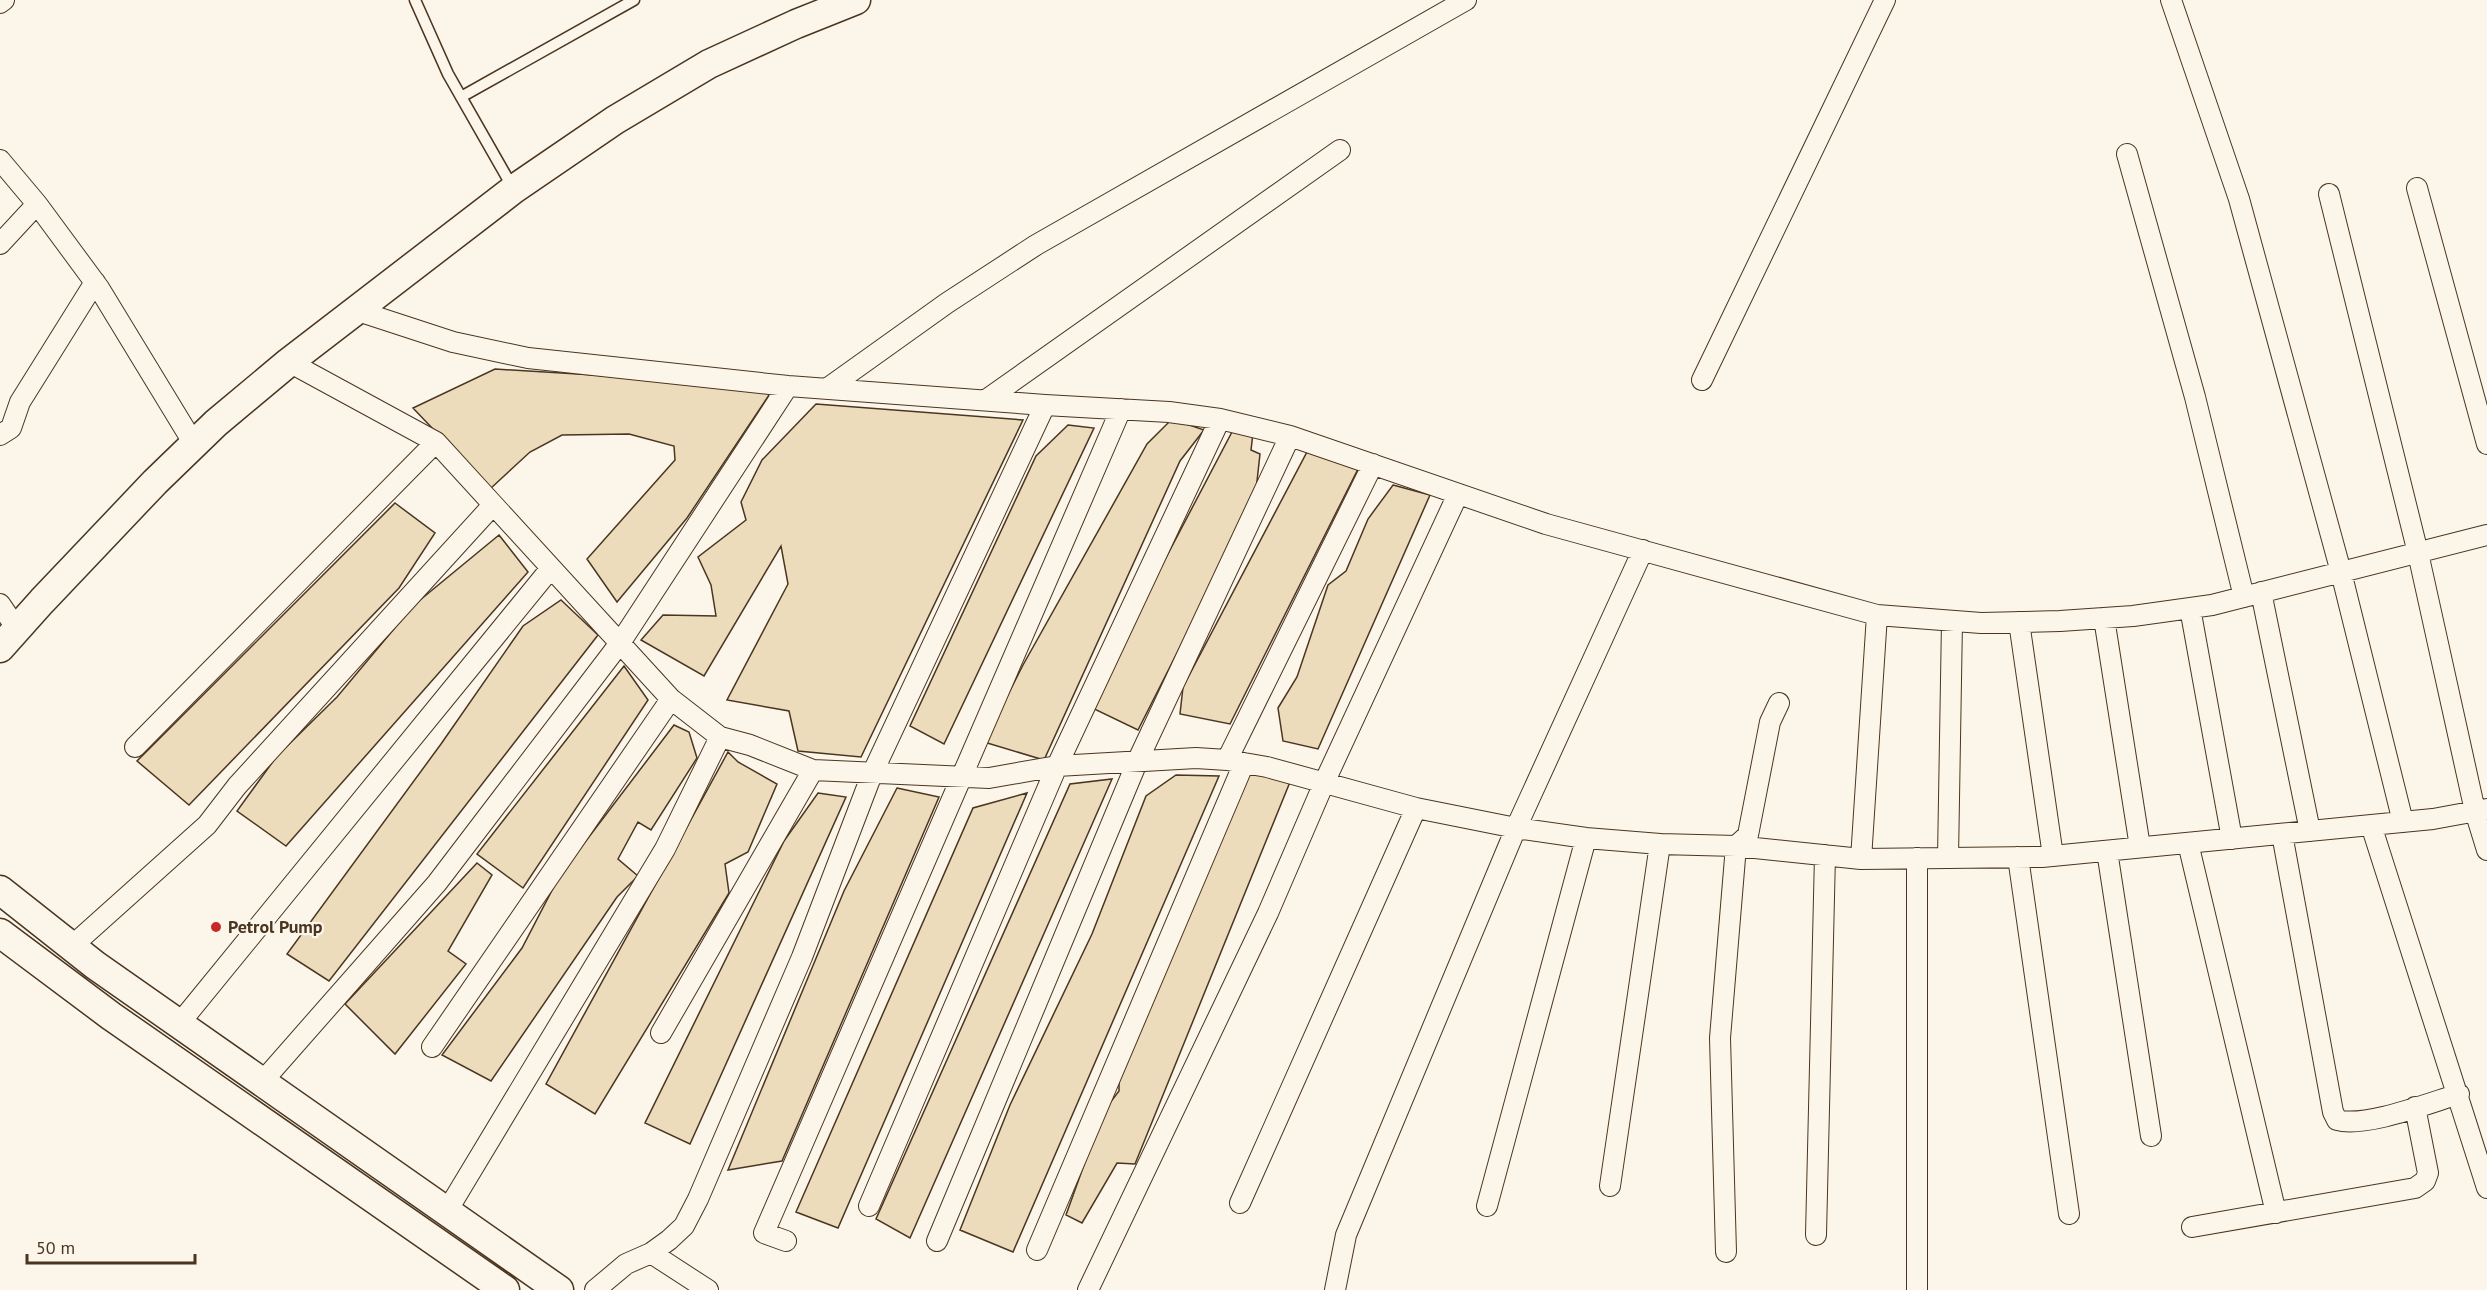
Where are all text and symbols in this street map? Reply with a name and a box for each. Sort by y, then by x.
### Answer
place label: Petrol Pump [228,915,323,938]
marker: Petrol Pump [209,920,223,934]
scale bar [27,1227,195,1265]
text: 50 m [36,1236,75,1259]

